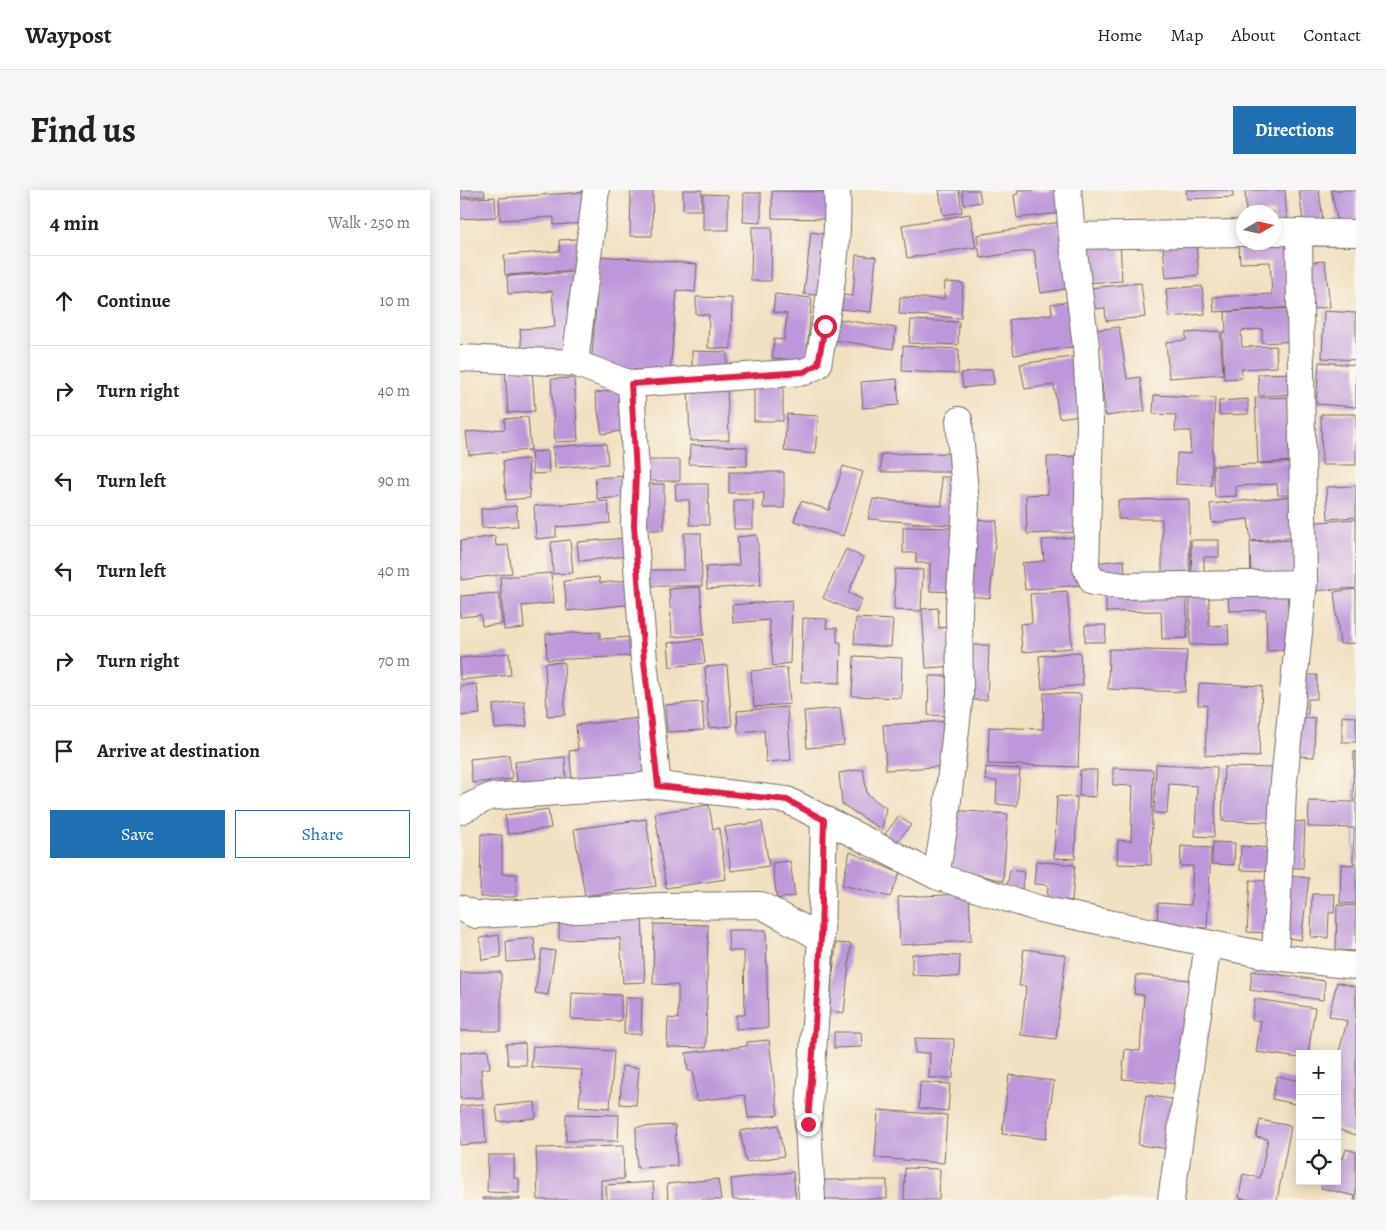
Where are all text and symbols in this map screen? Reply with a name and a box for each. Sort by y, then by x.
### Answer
text: Waypost [25,19,112,51]
text: Home [1097,23,1142,47]
text: Map [1170,23,1203,47]
text: About [1231,23,1275,47]
text: Contact [1303,23,1361,47]
text: Find us [30,106,136,154]
button: Directions [1233,106,1356,154]
north arrow [1236,205,1281,250]
text: 4 min [50,209,99,237]
text: Walk · 250 m [328,212,410,234]
icon: ahead [50,287,78,315]
text: Continue [97,288,171,314]
text: 10 m [380,290,410,312]
route start [814,315,837,338]
icon: right [50,377,78,405]
text: Turn right [97,378,179,404]
text: 40 m [378,380,410,402]
icon: left [50,467,78,495]
text: Turn left [97,468,166,494]
text: 90 m [378,470,410,492]
icon: left [50,557,78,585]
text: Turn left [97,558,166,584]
text: 40 m [378,560,410,582]
icon: right [50,647,78,675]
text: Turn right [97,648,179,674]
text: 70 m [378,650,410,672]
icon: arrive [50,737,78,765]
text: Arrive at destination [97,738,260,764]
button: Save [50,810,225,858]
button: Share [235,810,410,858]
map controls [1296,1050,1341,1185]
button: + [1296,1050,1341,1095]
button: − [1296,1095,1341,1140]
route end [797,1113,820,1136]
button: locate [1296,1140,1341,1185]

